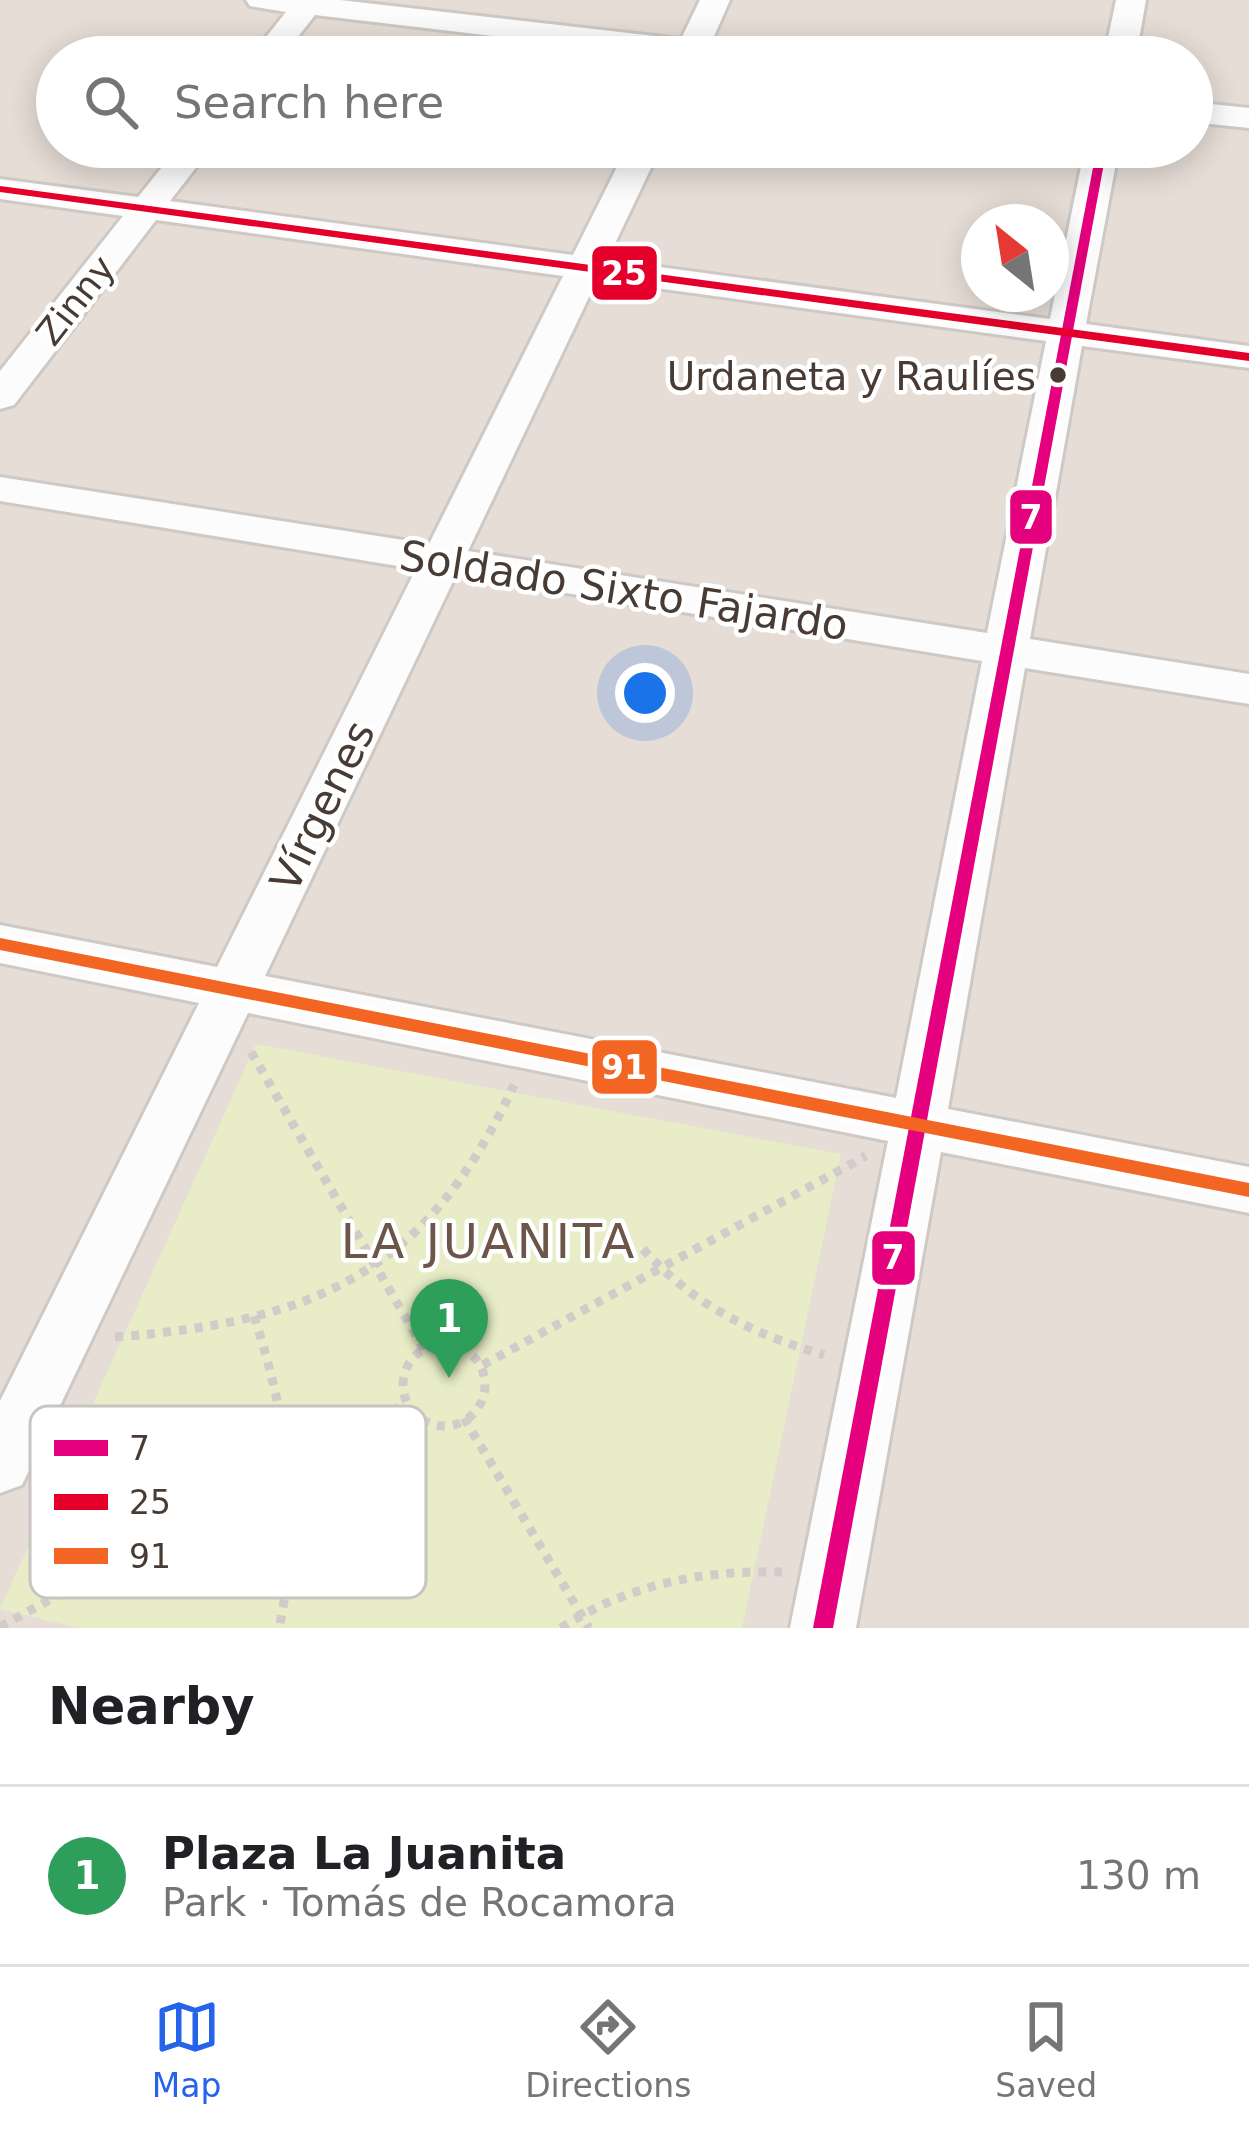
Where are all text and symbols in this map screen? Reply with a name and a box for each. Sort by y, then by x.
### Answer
search box [36,36,1213,168]
icon: search [78,69,144,135]
text: Search here [174,76,444,129]
north arrow [961,204,1069,312]
line badge: 25 [590,244,659,302]
street label: Zinny [28,248,123,353]
text: 25 [601,254,647,293]
place label: Urdaneta y Raulíes [667,354,1036,399]
marker: Urdaneta y Raulíes [1047,364,1069,386]
line badge: 7 [1008,488,1054,546]
text: 7 [1020,498,1042,537]
street label: Soldado Sixto Fajardo [396,531,852,650]
your location [615,663,675,723]
street label: Vírgenes [260,713,385,900]
line badge: 91 [590,1038,659,1096]
text: 91 [601,1048,647,1087]
district label: LA JUANITA [341,1213,637,1269]
line badge: 7 [870,1229,917,1287]
text: 7 [882,1238,904,1277]
pin: 1 [410,1279,488,1378]
legend [30,1406,426,1598]
text: 7 [129,1429,150,1468]
text: 25 [129,1483,171,1522]
text: 91 [129,1537,171,1576]
text: Nearby [48,1677,255,1736]
text: Plaza La Juanita [162,1827,566,1880]
text: 1 [73,1853,101,1898]
text: 130 m [1076,1853,1201,1898]
text: Park · Tomás de Rocamora [162,1880,677,1925]
tab: Map [152,1994,222,2105]
tab: Directions [525,1994,691,2105]
tab: Saved [995,1994,1097,2105]

